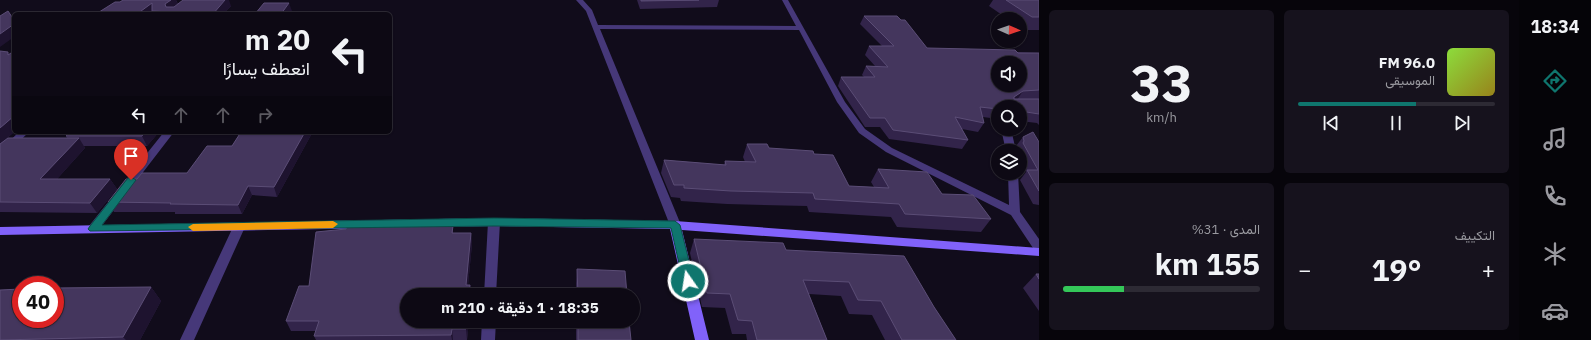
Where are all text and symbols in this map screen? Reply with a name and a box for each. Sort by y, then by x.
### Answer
north arrow [991,12,1027,48]
map controls [991,12,1027,180]
text: 18:34 [1530,15,1580,38]
text: 20 m [245,21,310,58]
icon: left [324,28,376,80]
text: 33 [1130,49,1193,116]
text: 96.0 FM [1379,53,1435,72]
button: sound [991,56,1027,92]
text: انعطف يسارًا [223,57,310,80]
icon: directions [1541,67,1569,95]
text: الموسيقى [1385,72,1435,89]
button: search [991,100,1027,136]
icon: left [128,104,150,126]
icon: ahead [170,104,192,126]
icon: ahead [212,104,234,126]
icon: right [254,104,276,126]
text: km/h [1146,109,1177,126]
icon: previous [1320,112,1342,134]
icon: pause [1385,112,1407,134]
icon: next [1451,112,1473,134]
icon: music [1541,125,1569,153]
pin [114,139,148,180]
button: layers [991,144,1027,180]
icon: arrive [120,145,142,167]
icon: phone [1541,182,1569,210]
text: المدى · 31% [1192,221,1260,238]
text: التكييف [1455,227,1495,244]
icon: climate [1541,240,1569,268]
text: 155 km [1155,244,1260,283]
text: 19° [1371,250,1422,289]
text: − [1298,255,1311,284]
text: + [1482,255,1495,284]
position arrow [667,260,709,302]
speed limit sign: 40 [12,276,64,328]
icon: car [1541,297,1569,325]
text: 18:35 · 1 دقيقة · 210 m [441,298,599,317]

